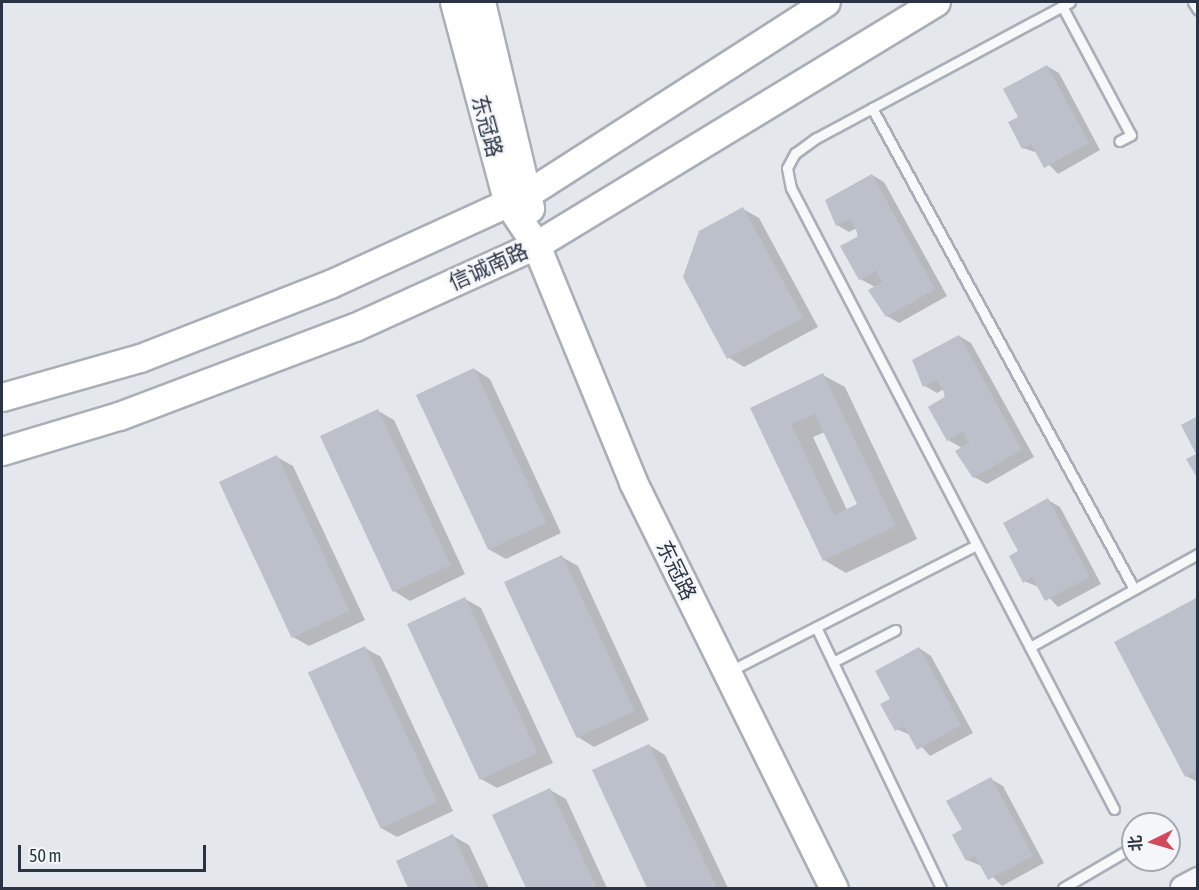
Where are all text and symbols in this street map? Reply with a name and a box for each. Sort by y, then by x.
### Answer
street label: 东冠路 [468,92,508,160]
street label: 信诚南路 [445,237,531,295]
street label: 东冠路 [652,536,702,604]
north arrow [1121,812,1181,872]
scale bar [21,833,208,871]
text: 北 [1125,835,1145,852]
text: 50 m [29,845,61,866]

